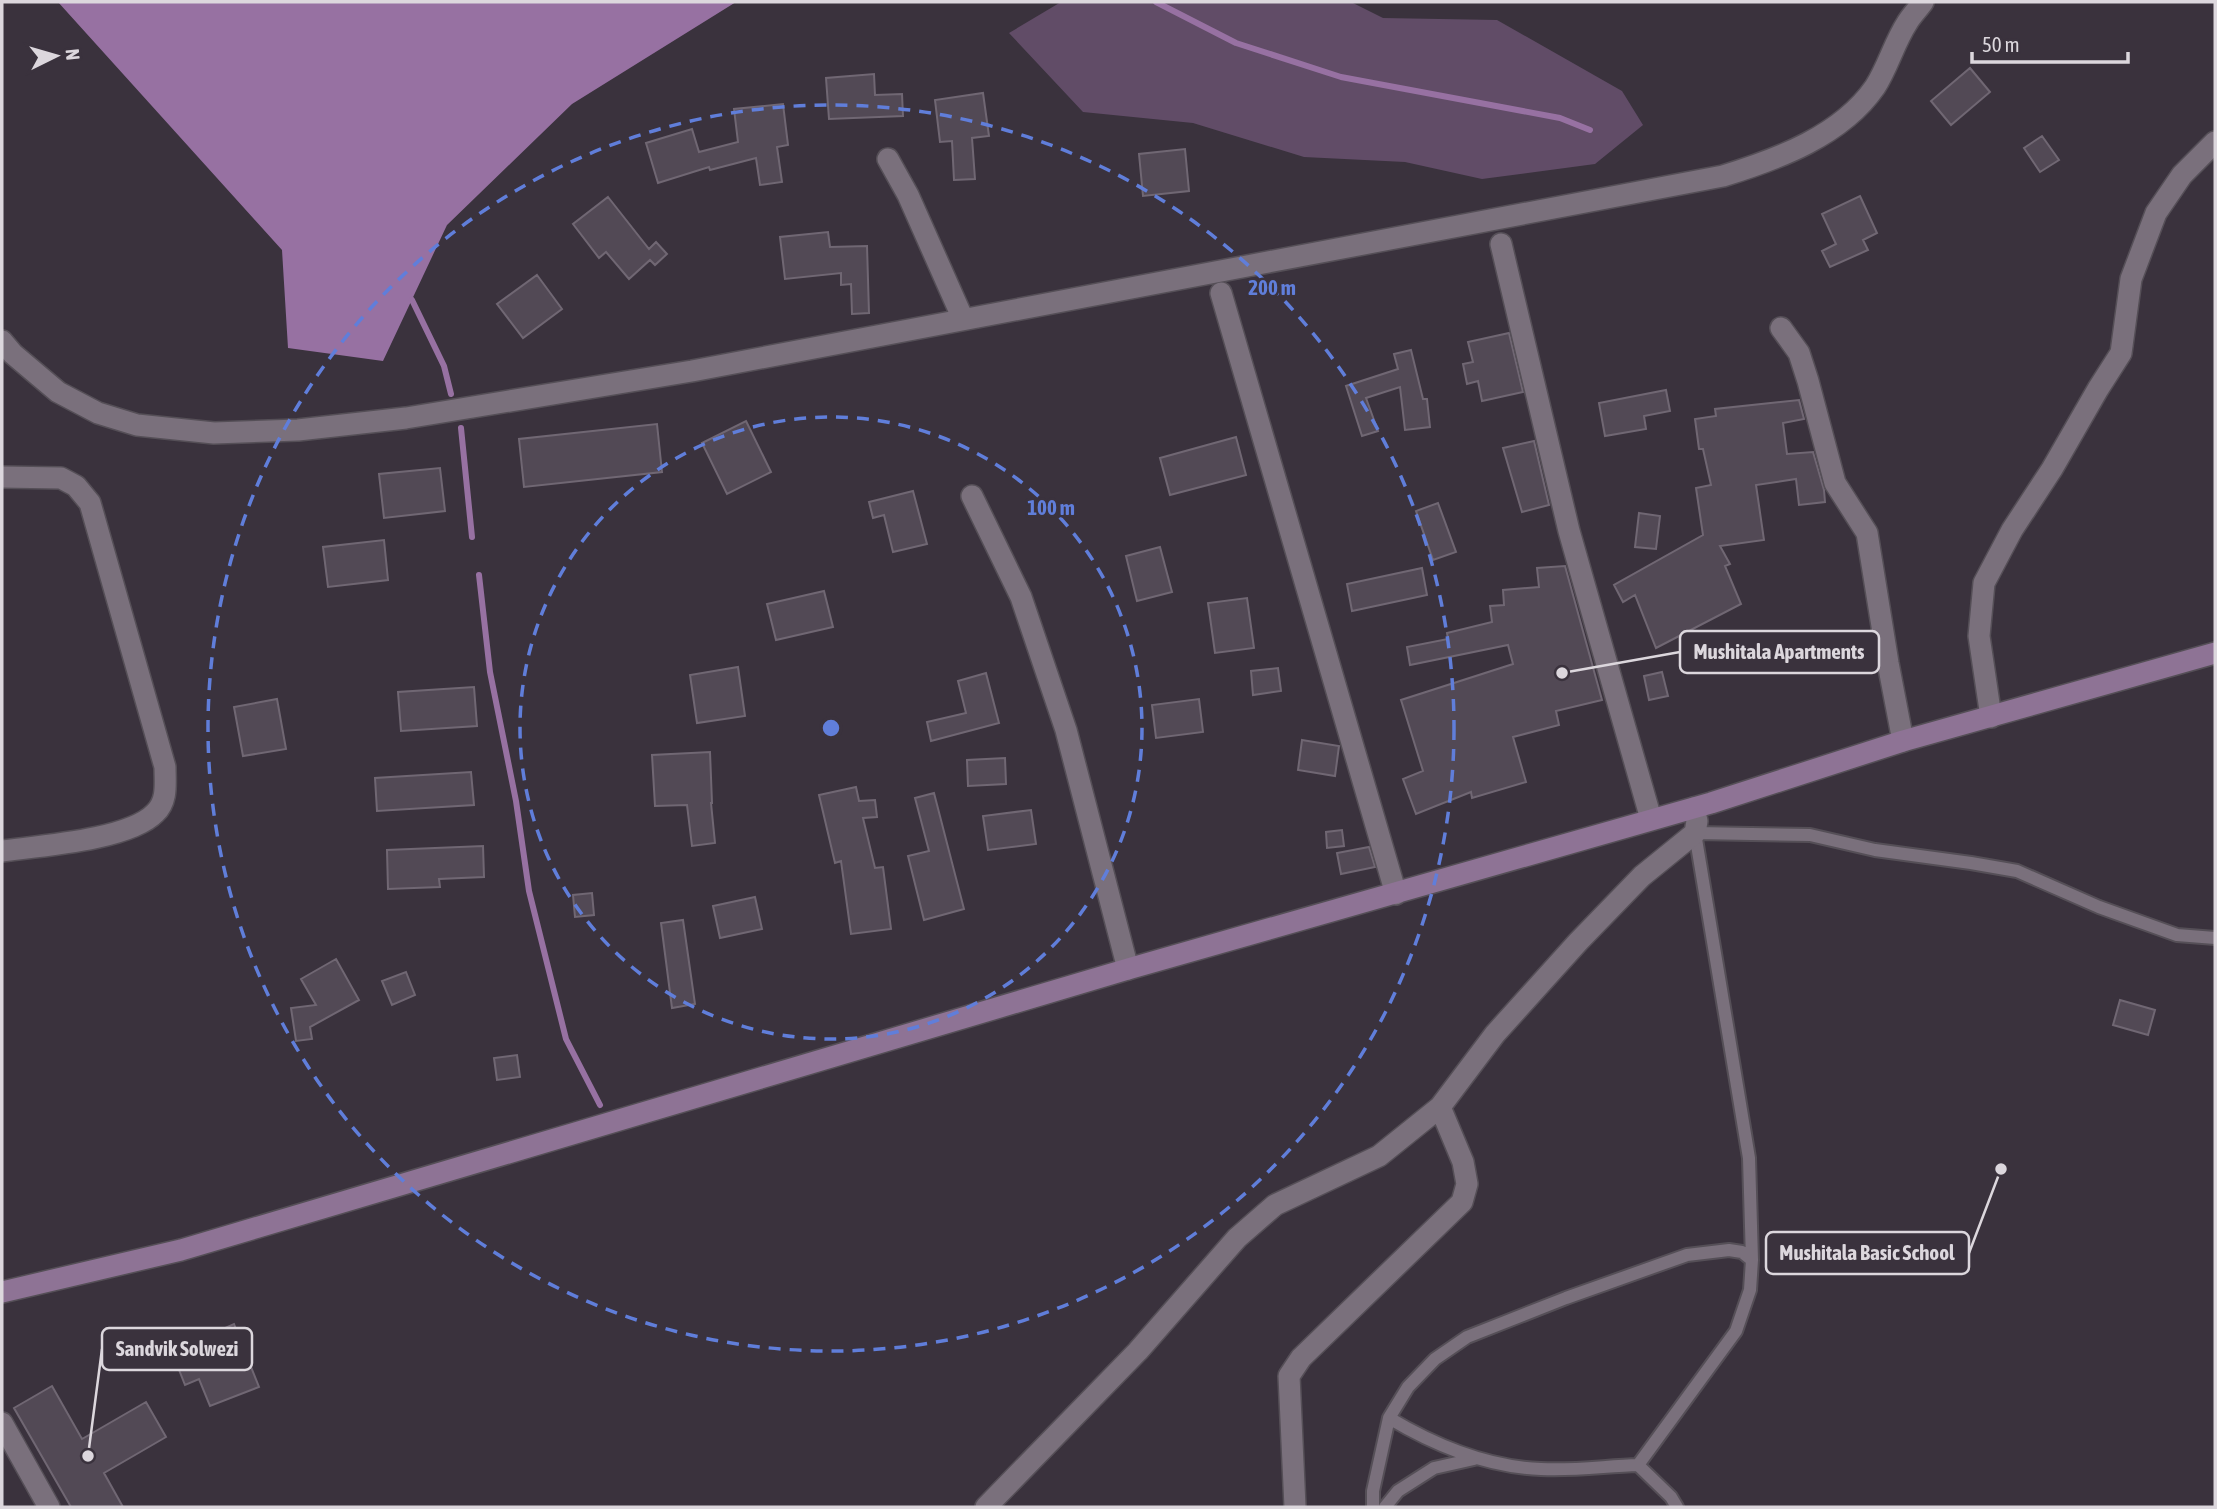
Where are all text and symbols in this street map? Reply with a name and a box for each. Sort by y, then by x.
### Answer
north arrow [21,21,91,91]
scale bar [1972,21,2128,65]
text: 50 m [1982,32,2020,56]
text: N [61,48,84,61]
text: 200 m [1248,275,1296,299]
text: 100 m [1027,495,1075,519]
callout: Mushitala Apartments [1680,631,1879,673]
text: Mushitala Apartments [1693,639,1865,663]
centre of rings [819,716,843,740]
callout: Mushitala Basic School [1766,1232,1969,1274]
text: Mushitala Basic School [1779,1240,1955,1264]
callout: Sandvik Solwezi [102,1328,252,1370]
text: Sandvik Solwezi [116,1336,238,1360]

